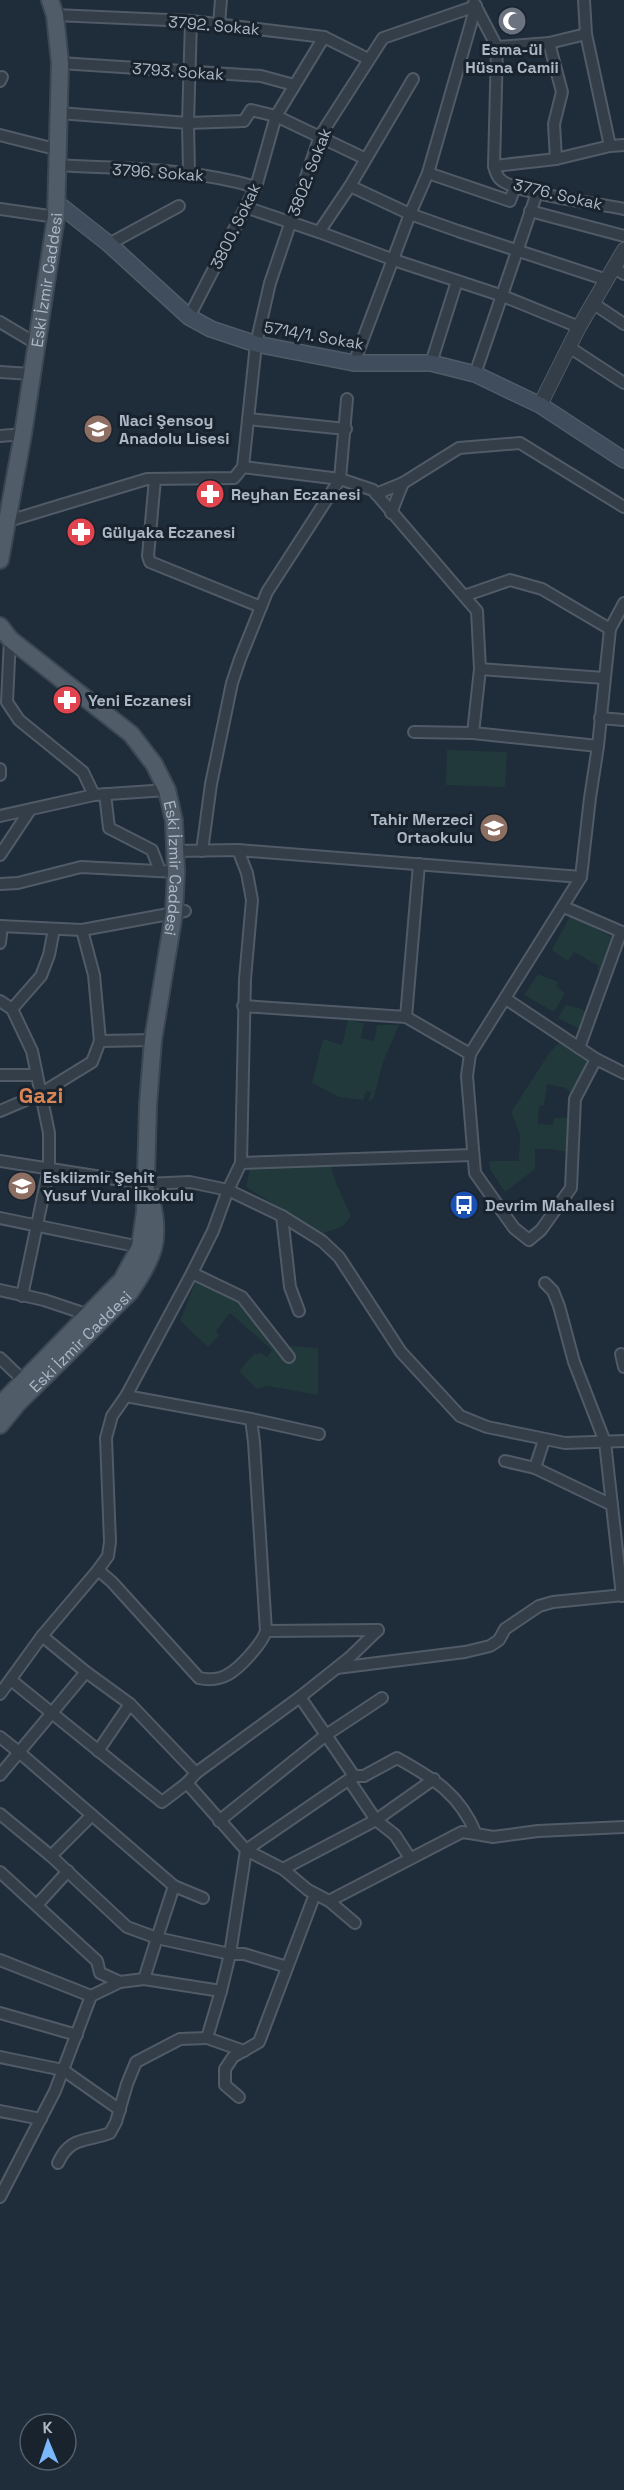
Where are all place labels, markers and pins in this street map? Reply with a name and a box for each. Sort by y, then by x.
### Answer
mosque icon: Esma-ül Hüsna Camii [496,5,528,37]
place label: Esma-ül Hüsna Camii [465,39,559,78]
place label: Naci Şensoy Anadolu Lisesi [119,410,229,449]
school or university icon: Naci Şensoy Anadolu Lisesi [82,413,114,445]
pharmacy icon: Reyhan Eczanesi [194,478,226,510]
place label: Reyhan Eczanesi [231,484,361,505]
pharmacy icon: Gülyaka Eczanesi [65,516,97,548]
place label: Gülyaka Eczanesi [102,522,235,543]
pharmacy icon: Yeni Eczanesi [51,684,83,716]
place label: Yeni Eczanesi [88,690,191,711]
place label: Tahir Merzeci Ortaokulu [371,809,473,848]
school or university icon: Tahir Merzeci Ortaokulu [478,812,510,844]
place label: Eskiizmir Şehit Yusuf Vural İlkokulu [43,1167,194,1206]
school or university icon: Eskiizmir Şehit Yusuf Vural İlkokulu [6,1170,38,1202]
bus stop icon: Devrim Mahallesi [448,1189,480,1221]
place label: Devrim Mahallesi [485,1195,615,1216]

